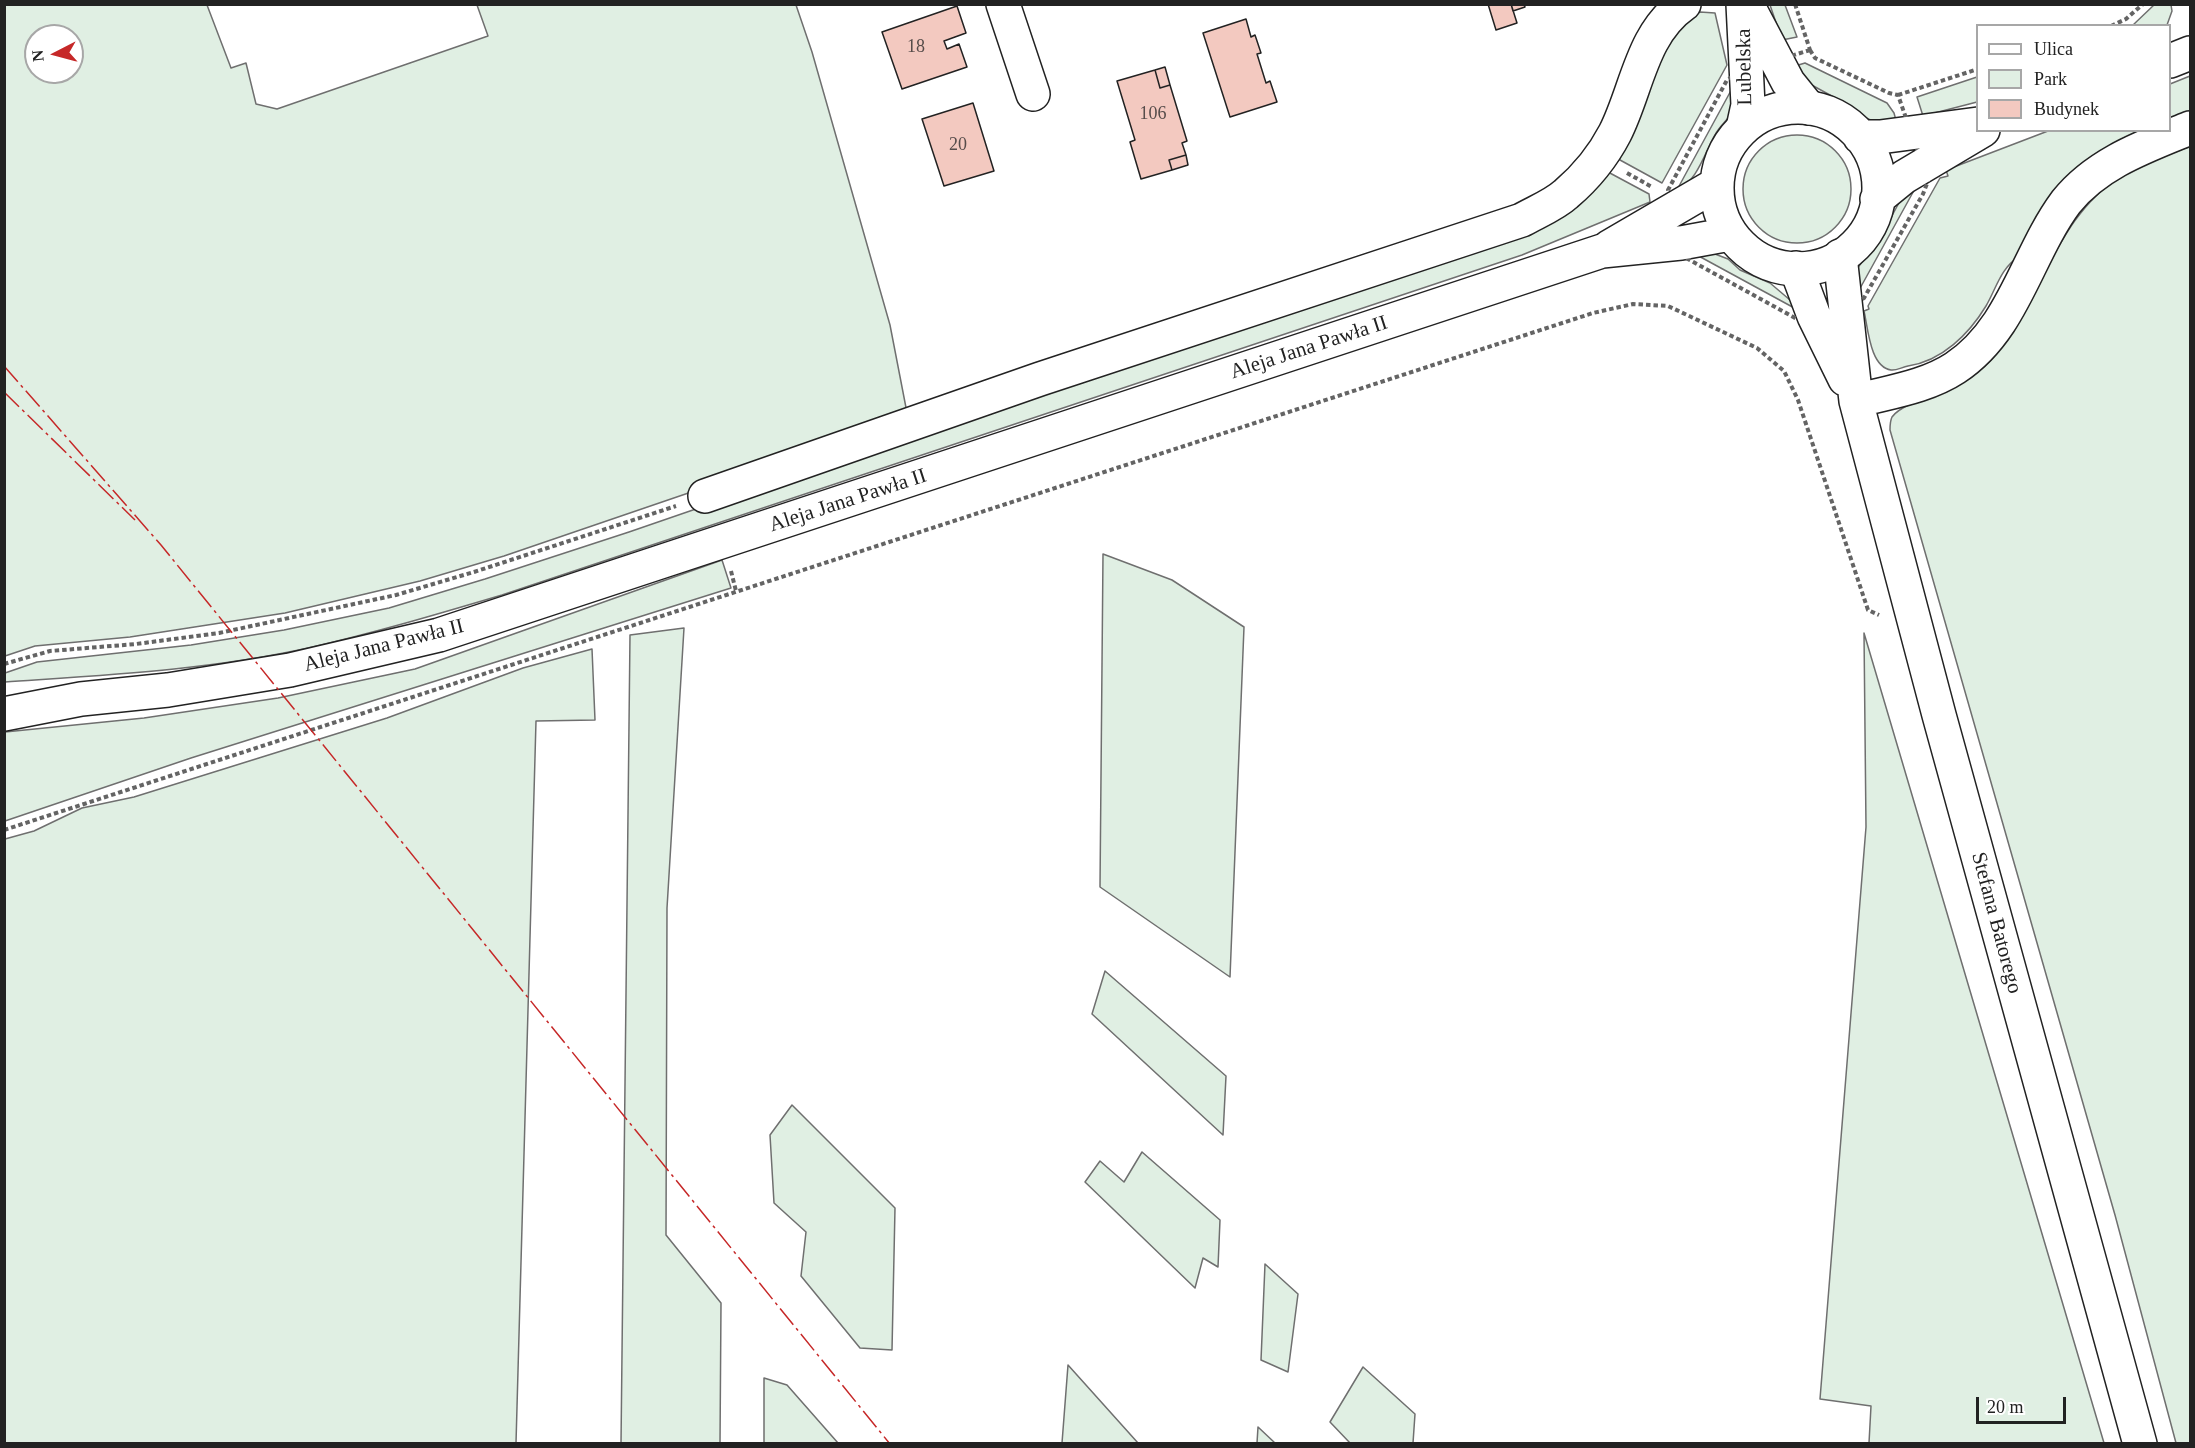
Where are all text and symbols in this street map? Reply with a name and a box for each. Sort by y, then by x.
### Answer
north arrow [24,24,84,84]
legend [1976,24,2171,132]
street label: Lubelska [1732,28,1758,106]
house number: 18 [907,36,925,58]
text: Ulica [2034,39,2073,59]
text: N [29,49,47,62]
text: Park [2034,69,2067,89]
text: Budynek [2034,99,2099,119]
house number: 106 [1140,103,1166,125]
house number: 20 [949,134,967,156]
street label: Aleja Jana Pawła II [1227,311,1391,385]
street label: Aleja Jana Pawła II [766,464,930,538]
street label: Aleja Jana Pawła II [301,614,467,678]
street label: Stefana Batorego [1965,850,2027,996]
scale bar [1979,1385,2069,1423]
text: 20 m [1987,1397,2024,1417]

